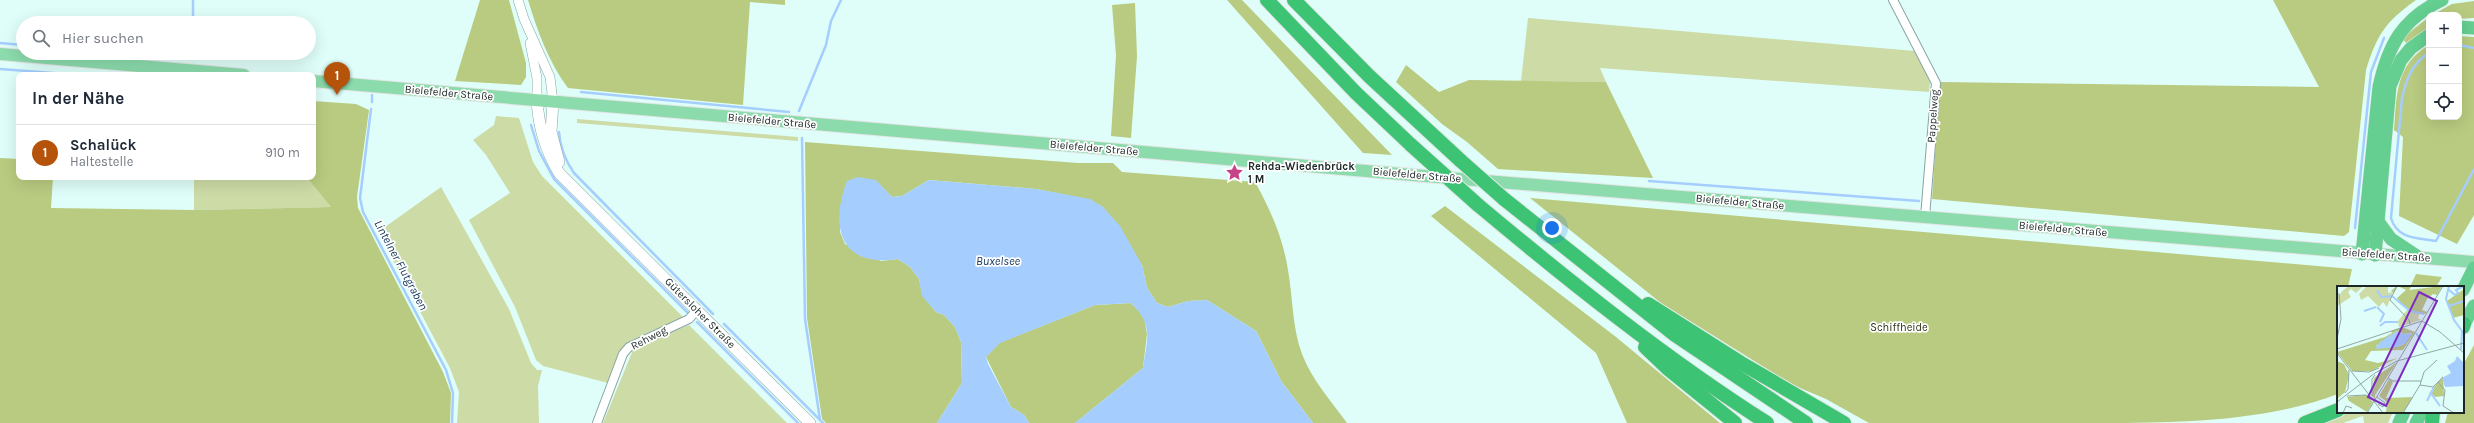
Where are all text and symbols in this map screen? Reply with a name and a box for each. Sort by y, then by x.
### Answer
map controls [2426,12,2462,120]
button: + [2426,12,2462,48]
search box [16,16,316,60]
icon: search [30,27,52,49]
text: Hier suchen [62,29,144,47]
button: − [2426,48,2462,84]
pin: 1 [324,62,350,95]
street label: Bielefelder Straße [404,83,494,103]
button: locate [2426,84,2462,120]
text: In der Nähe [32,88,124,108]
street label: Pappelweg [1925,88,1941,143]
street label: Bielefelder Straße [727,111,817,131]
text: Schalück [70,136,136,154]
street label: Bielefelder Straße [1049,138,1139,158]
text: 1 [43,145,47,160]
text: 910 m [265,145,300,160]
text: Haltestelle [70,154,133,169]
place label: Rehda-Wiedenbrück 1 M [1248,160,1355,186]
place icon: Rehda-Wiedenbrück 1 M [1225,162,1245,182]
street label: Bielefelder Straße [1372,165,1462,185]
street label: Bielefelder Straße [1695,192,1785,212]
water label: Lintelner Flutgraben [371,218,431,312]
your location [1542,218,1562,238]
street label: Bielefelder Straße [2018,219,2108,239]
street label: Bielefelder Straße [2341,245,2431,265]
water label: Buxelsee [976,254,1021,268]
street label: Gütersloher Straße [662,275,738,351]
inset map [2337,286,2464,413]
park label: Schiffheide [1870,321,1928,334]
street label: Rehweg [629,323,670,353]

